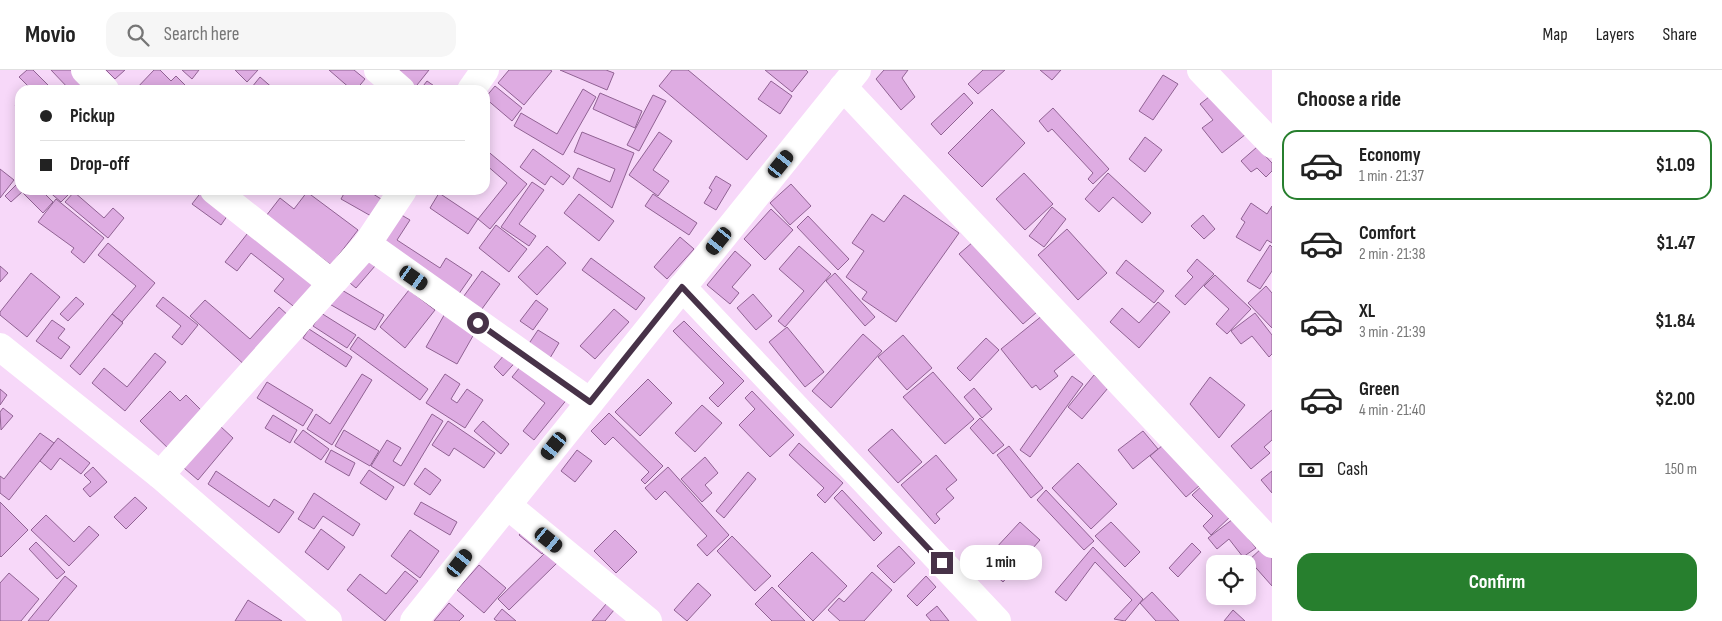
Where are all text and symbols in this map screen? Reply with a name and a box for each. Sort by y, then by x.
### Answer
search box [106,12,456,57]
text: Movio [25,20,76,49]
icon: search [124,21,152,49]
text: Search here [164,23,239,46]
text: Map [1543,24,1568,45]
text: Layers [1596,24,1635,45]
text: Share [1663,24,1697,45]
text: Choose a ride [1297,86,1401,113]
text: Pickup [70,105,115,128]
icon: car [1299,143,1344,188]
text: Economy [1359,144,1421,167]
car [765,148,796,180]
text: Drop-off [70,153,130,176]
text: $1.09 [1655,154,1695,177]
text: 1 min · 21:37 [1359,167,1424,186]
icon: car [1299,221,1344,266]
text: Comfort [1359,222,1416,245]
car [703,225,734,257]
text: $1.47 [1656,232,1695,255]
text: 2 min · 21:38 [1359,245,1425,264]
car [397,263,430,293]
icon: car [1299,299,1344,344]
text: XL [1359,300,1375,323]
text: $1.84 [1655,310,1695,333]
route start [467,312,489,334]
text: 3 min · 21:39 [1359,323,1426,342]
icon: car [1299,377,1344,422]
text: Green [1359,378,1399,401]
text: $2.00 [1655,388,1695,411]
text: 4 min · 21:40 [1359,401,1426,420]
car [538,430,569,462]
icon: cash [1297,456,1325,484]
text: Cash [1337,458,1368,481]
text: 150 m [1665,460,1697,479]
car [532,525,565,555]
callout: 1 min [960,546,1042,580]
car [444,547,475,579]
route end [931,552,953,574]
text: 1 min [986,553,1016,572]
button: Confirm [1297,553,1697,611]
map controls [1206,555,1256,605]
button: locate [1206,555,1256,605]

